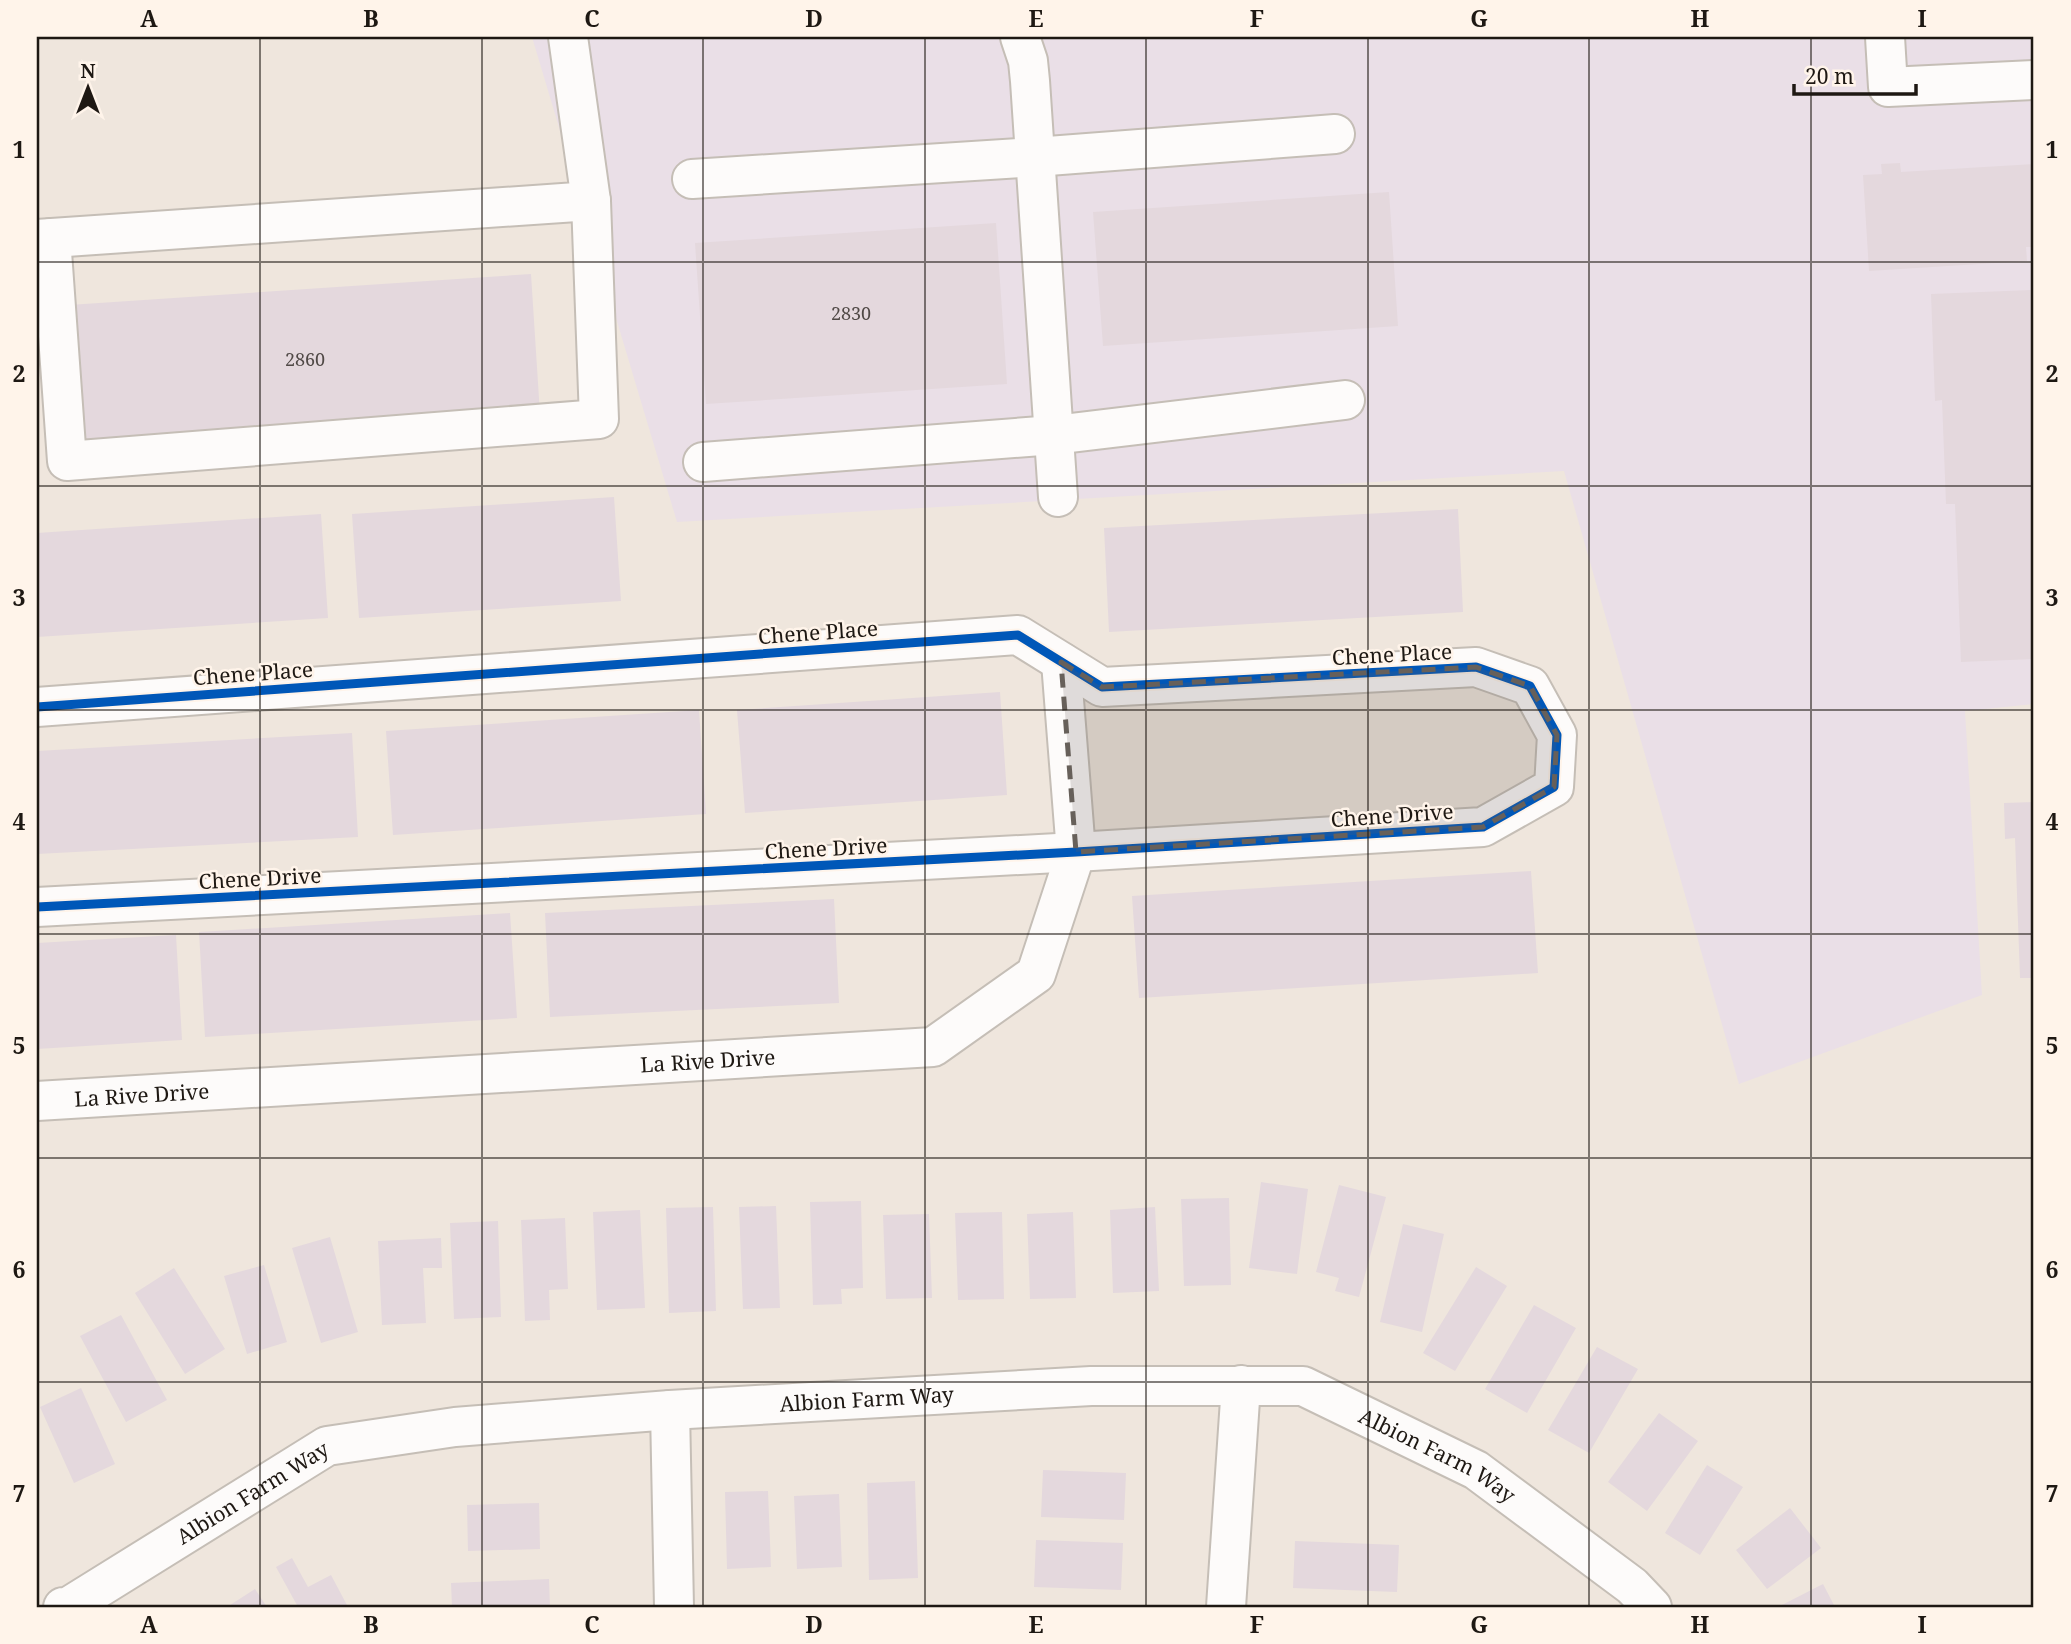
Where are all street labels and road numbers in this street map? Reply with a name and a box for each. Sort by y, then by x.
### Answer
street label: Chene Place [757,614,879,650]
street label: Chene Place [1331,637,1453,671]
street label: Chene Place [192,655,314,691]
street label: Chene Drive [1330,797,1454,833]
street label: Chene Drive [764,831,888,865]
street label: Chene Drive [198,861,322,895]
street label: La Rive Drive [639,1043,776,1079]
street label: La Rive Drive [74,1077,210,1113]
street label: Albion Farm Way [779,1380,955,1418]
street label: Albion Farm Way [1354,1401,1522,1509]
street label: Albion Farm Way [171,1434,334,1550]

